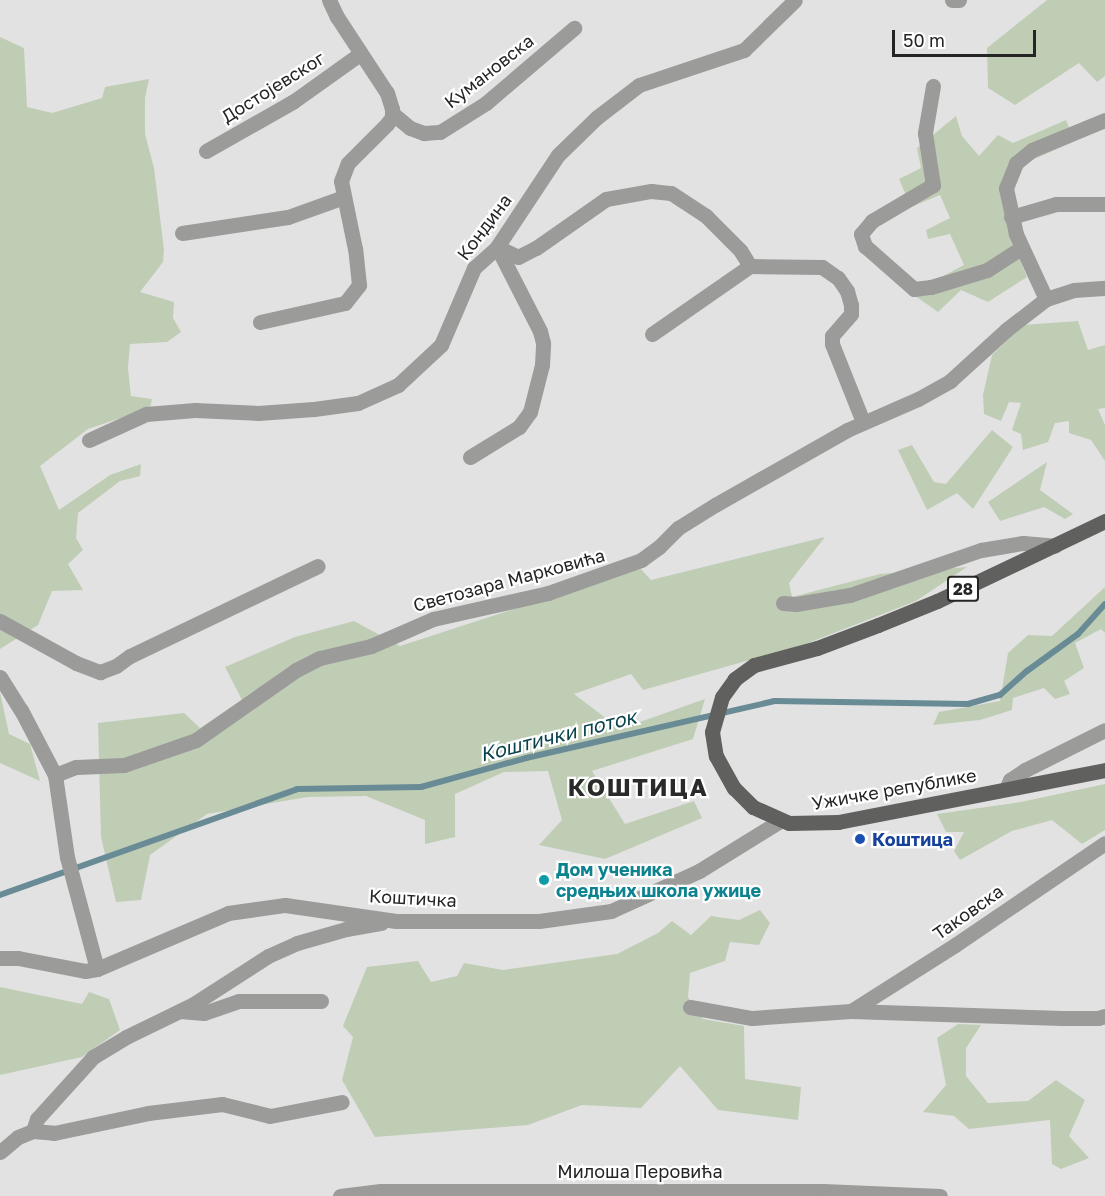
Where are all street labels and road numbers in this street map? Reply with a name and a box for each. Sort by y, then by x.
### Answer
street label: Кумановска [440,29,538,113]
street label: Достојевског [218,47,328,127]
street label: Кондина [452,190,516,264]
street label: Светозара Марковића [411,544,607,616]
road number: 28 [946,576,980,602]
street label: Ужичке републике [810,764,978,814]
street label: Таковска [929,880,1007,944]
street label: Коштичка [369,885,457,911]
street label: Милоша Перовића [557,1160,723,1182]

